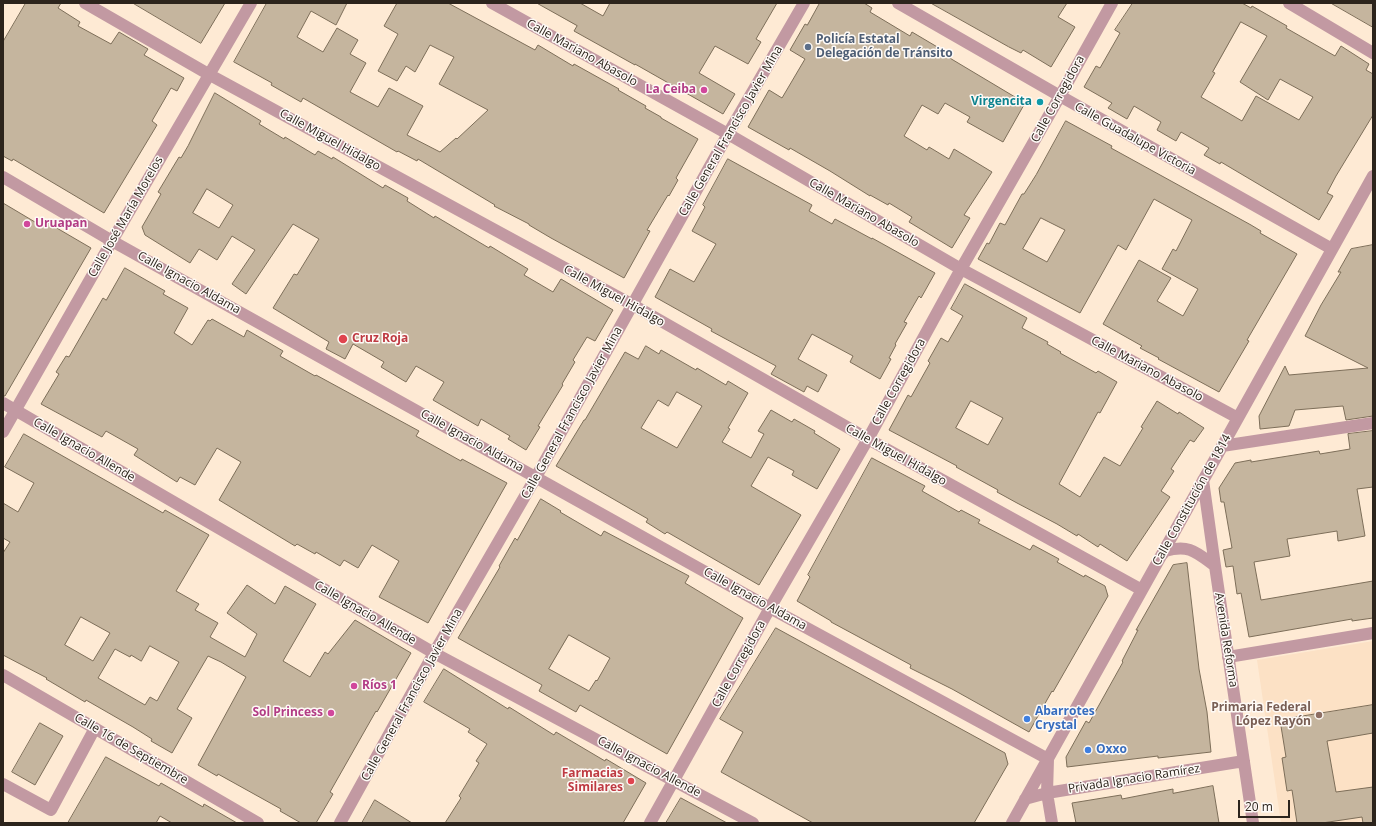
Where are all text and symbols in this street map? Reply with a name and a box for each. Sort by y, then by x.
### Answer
street label: Calle Mariano Abasolo [524,16,640,90]
place label: Policía Estatal Delegación de Tránsito [816,33,953,61]
marker: Policía Estatal Delegación de Tránsito [803,42,813,52]
street label: Calle General Francisco Javier Mina [676,43,786,219]
street label: Calle Corregidora [1028,53,1088,145]
place label: La Ceiba [646,83,696,97]
marker: La Ceiba [699,85,709,95]
place label: Virgencita [971,95,1032,109]
marker: Virgencita [1035,97,1045,107]
street label: Calle Guadalupe Victoria [1072,100,1198,178]
street label: Calle Miguel Hidalgo [277,106,383,174]
street label: Calle José María Morelos [86,154,166,280]
street label: Calle Mariano Abasolo [806,176,922,250]
place label: Uruapan [35,217,87,231]
marker: Uruapan [22,219,32,229]
street label: Calle Ignacio Aldama [135,249,243,317]
street label: Calle Miguel Hidalgo [561,262,667,330]
street label: Calle General Francisco Javier Mina [519,324,625,502]
place label: Cruz Roja [352,332,408,346]
marker: Cruz Roja [337,333,349,345]
street label: Calle Mariano Abasolo [1089,333,1205,405]
street label: Calle Corregidora [869,336,929,428]
street label: Calle Ignacio Aldama [418,407,526,475]
street label: Calle Ignacio Allende [31,415,137,485]
street label: Calle Miguel Hidalgo [843,421,949,489]
street label: Calle Constitución de 1814 [1150,432,1234,568]
street label: Calle Ignacio Aldama [701,565,809,633]
street label: Calle Ignacio Allende [312,578,418,648]
street label: Avenida Reforma [1211,592,1241,688]
street label: Calle General Francisco Javier Mina [359,606,465,784]
street label: Calle Corregidora [709,618,769,710]
place label: Ríos 1 [362,679,397,693]
marker: Ríos 1 [349,681,359,691]
place label: Primaria Federal López Rayón [1211,701,1311,729]
place label: Abarrotes Crystal [1035,705,1095,733]
place label: Sol Princess [252,706,323,720]
marker: Sol Princess [326,708,336,718]
marker: Primaria Federal López Rayón [1314,710,1324,720]
street label: Calle 16 de Septiembre [72,711,190,787]
marker: Abarrotes Crystal [1022,714,1032,724]
street label: Calle Ignacio Allende [595,734,703,800]
place label: Oxxo [1096,743,1127,757]
marker: Oxxo [1083,745,1093,755]
street label: Privada Ignacio Ramírez [1067,761,1201,797]
place label: Farmacias Similares [562,767,623,795]
marker: Farmacias Similares [626,776,636,786]
scale bar [1240,792,1292,818]
text: 20 m [1245,798,1273,815]

